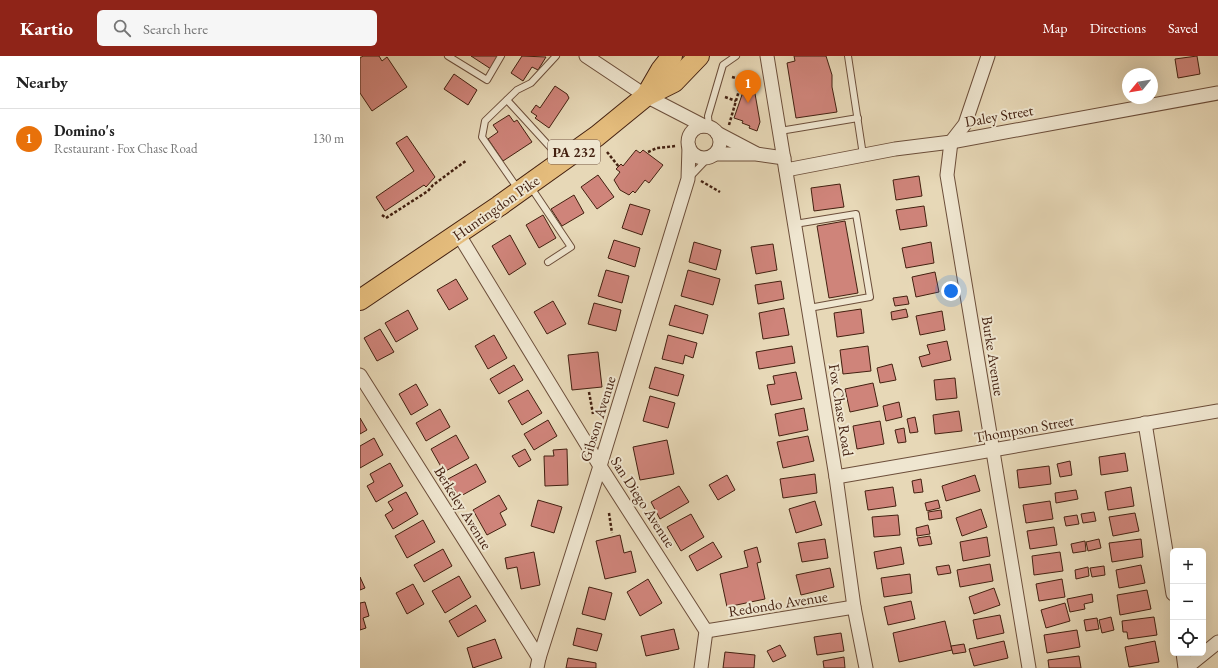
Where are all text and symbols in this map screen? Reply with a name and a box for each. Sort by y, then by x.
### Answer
search box [97,10,377,46]
text: Kartio [20,16,73,41]
icon: search [111,17,133,39]
text: Search here [143,19,208,38]
text: Map [1042,19,1068,37]
text: Directions [1090,19,1146,37]
text: Saved [1168,19,1198,37]
north arrow [1122,68,1158,104]
pin: 1 [735,70,761,103]
text: Nearby [16,71,68,93]
street label: Daley Street [963,100,1035,131]
text: Domino's [54,121,115,140]
text: 1 [26,130,32,147]
text: 130 m [313,130,344,147]
text: Restaurant · Fox Chase Road [54,140,198,157]
road number: PA 232 [548,140,600,164]
street label: Huntingdon Pike [449,171,543,245]
your location [941,281,961,301]
street label: Burke Avenue [978,315,1009,397]
street label: Fox Chase Road [825,362,858,458]
street label: Gibson Avenue [575,374,620,464]
street label: Thompson Street [973,410,1075,447]
street label: San Diego Avenue [607,453,680,551]
street label: Berkeley Avenue [430,463,497,553]
map controls [1170,548,1206,656]
button: + [1170,548,1206,584]
button: − [1170,584,1206,620]
street label: Redondo Avenue [727,586,829,621]
button: locate [1170,620,1206,656]

